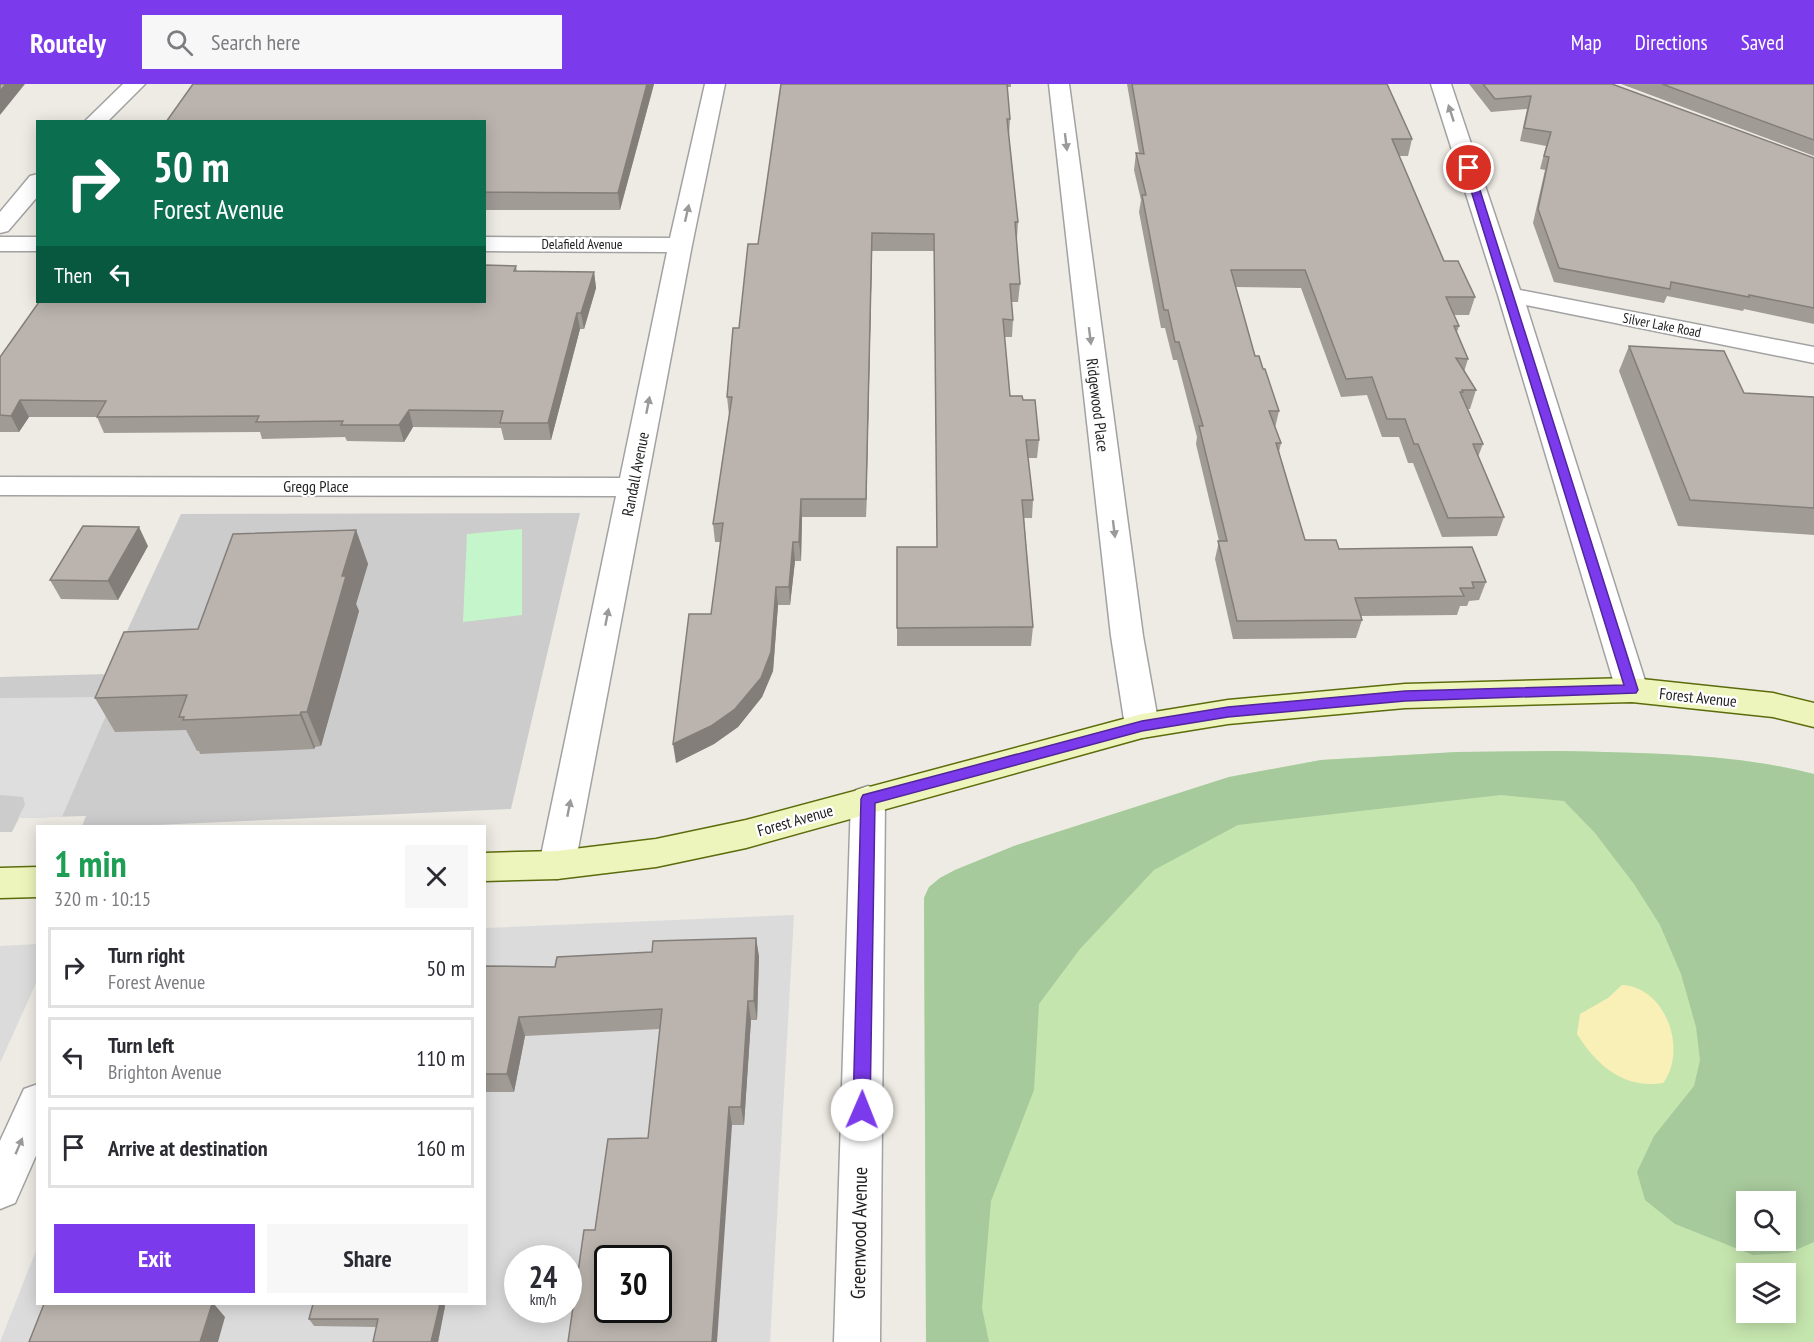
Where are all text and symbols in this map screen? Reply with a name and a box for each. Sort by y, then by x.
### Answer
search box [142,15,562,69]
text: Routely [30,24,106,61]
icon: search [163,26,196,59]
text: Search here [211,28,300,56]
text: Map [1571,29,1602,56]
text: Directions [1635,29,1708,56]
text: Saved [1741,29,1784,56]
one-way arrow [1445,104,1455,122]
one-way arrow [1061,133,1071,152]
text: 50 m [153,139,230,194]
pin [1443,142,1494,193]
icon: right [54,144,132,222]
icon: arrive [1452,151,1485,184]
text: Forest Avenue [153,192,284,226]
one-way arrow [682,204,692,223]
street label: Delafield Avenue [541,235,623,253]
icon: left [104,258,137,291]
text: Then [54,261,92,289]
street label: Silver Lake Road [1621,309,1703,341]
one-way arrow [1085,326,1094,345]
street label: Ridgewood Place [1082,357,1114,453]
one-way arrow [644,395,653,414]
street label: Randall Avenue [617,430,653,518]
street label: Gregg Place [283,476,349,496]
one-way arrow [1109,520,1118,539]
one-way arrow [603,607,612,626]
street label: Forest Avenue [1658,683,1738,711]
one-way arrow [565,798,574,817]
street label: Forest Avenue [755,800,835,840]
text: 1 min [54,840,127,887]
button: close [405,845,468,908]
text: 320 m · 10:15 [54,886,151,912]
text: Turn right [108,941,185,969]
icon: right [57,951,90,984]
text: 50 m [426,954,465,982]
text: Forest Avenue [108,969,205,995]
text: Turn left [108,1031,174,1059]
icon: left [57,1041,90,1074]
text: 110 m [416,1044,465,1072]
text: Brighton Avenue [108,1059,222,1085]
position arrow [830,1078,894,1142]
icon: arrive [57,1131,90,1164]
text: Arrive at destination [108,1134,268,1162]
text: 160 m [416,1134,465,1162]
one-way arrow [14,1136,24,1154]
street label: Greenwood Avenue [845,1167,873,1299]
map controls [1736,1191,1796,1323]
button: search [1736,1191,1796,1251]
button: Exit [54,1224,255,1293]
button: Share [267,1224,468,1293]
speed limit sign: 30 [594,1245,672,1323]
text: 24 [529,1257,557,1296]
button: layers [1736,1263,1796,1323]
text: km/h [530,1290,556,1309]

